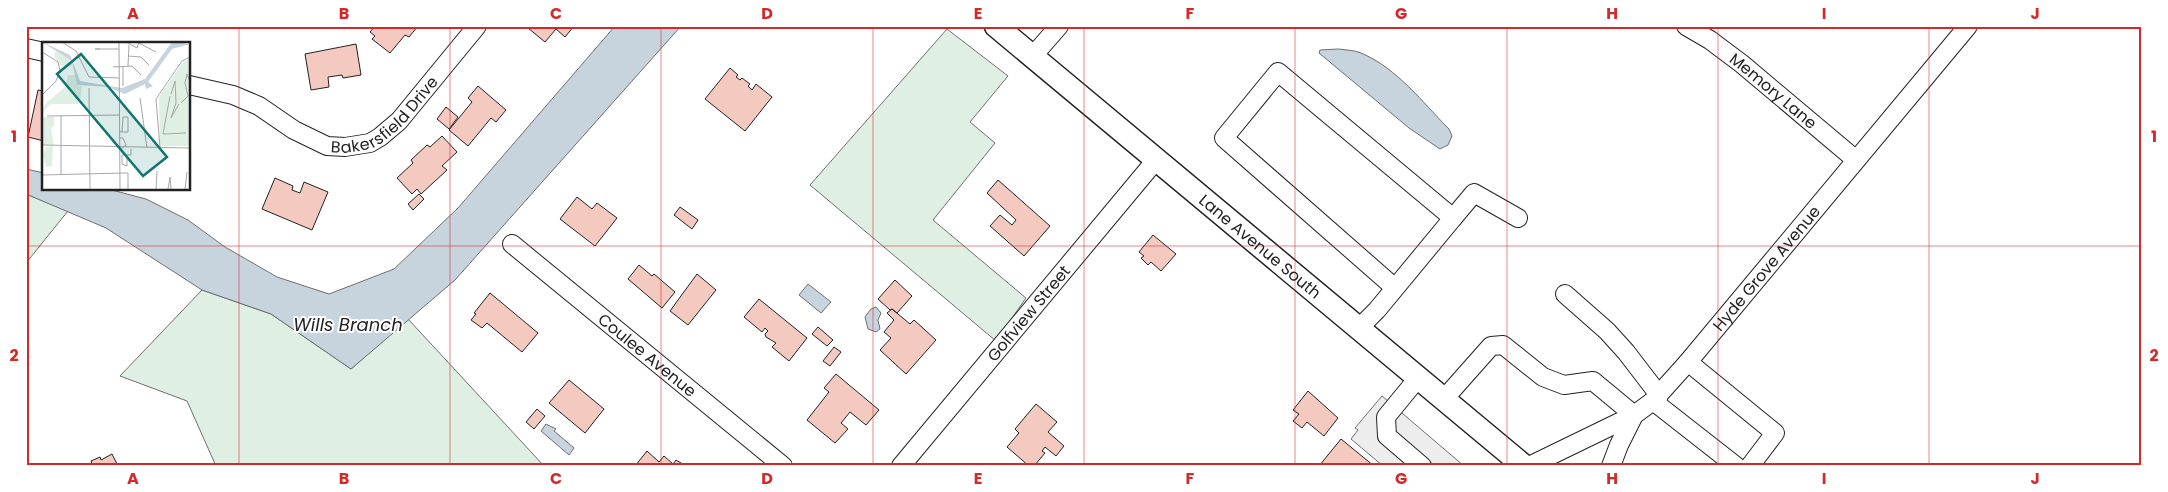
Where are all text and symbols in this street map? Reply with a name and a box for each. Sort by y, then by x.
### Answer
text: A [127,2,139,25]
text: B [339,2,349,25]
text: C [550,2,562,25]
text: D [761,2,773,25]
text: E [974,2,982,25]
text: F [1186,2,1195,25]
text: G [1395,2,1407,25]
text: H [1606,2,1618,25]
text: I [1822,2,1826,25]
text: J [2030,2,2040,25]
inset map [42,42,190,190]
street label: Memory Lane [1725,48,1822,134]
street label: Bakersfield Drive [330,71,443,160]
text: 1 [11,125,17,148]
text: 1 [2151,125,2157,148]
street label: Lane Avenue South [1194,189,1326,304]
street label: Hyde Grove Avenue [1708,201,1826,336]
street label: Golfview Street [982,260,1076,367]
street label: Coulee Avenue [593,308,701,403]
water label: Wills Branch [293,312,403,337]
text: 2 [9,344,19,367]
text: 2 [2149,344,2159,367]
text: A [127,467,139,490]
text: B [339,467,349,490]
text: C [550,467,562,490]
text: D [761,467,773,490]
text: E [974,467,982,490]
text: F [1186,467,1195,490]
text: G [1395,467,1407,490]
text: H [1606,467,1618,490]
text: I [1822,467,1826,490]
text: J [2030,467,2040,490]

